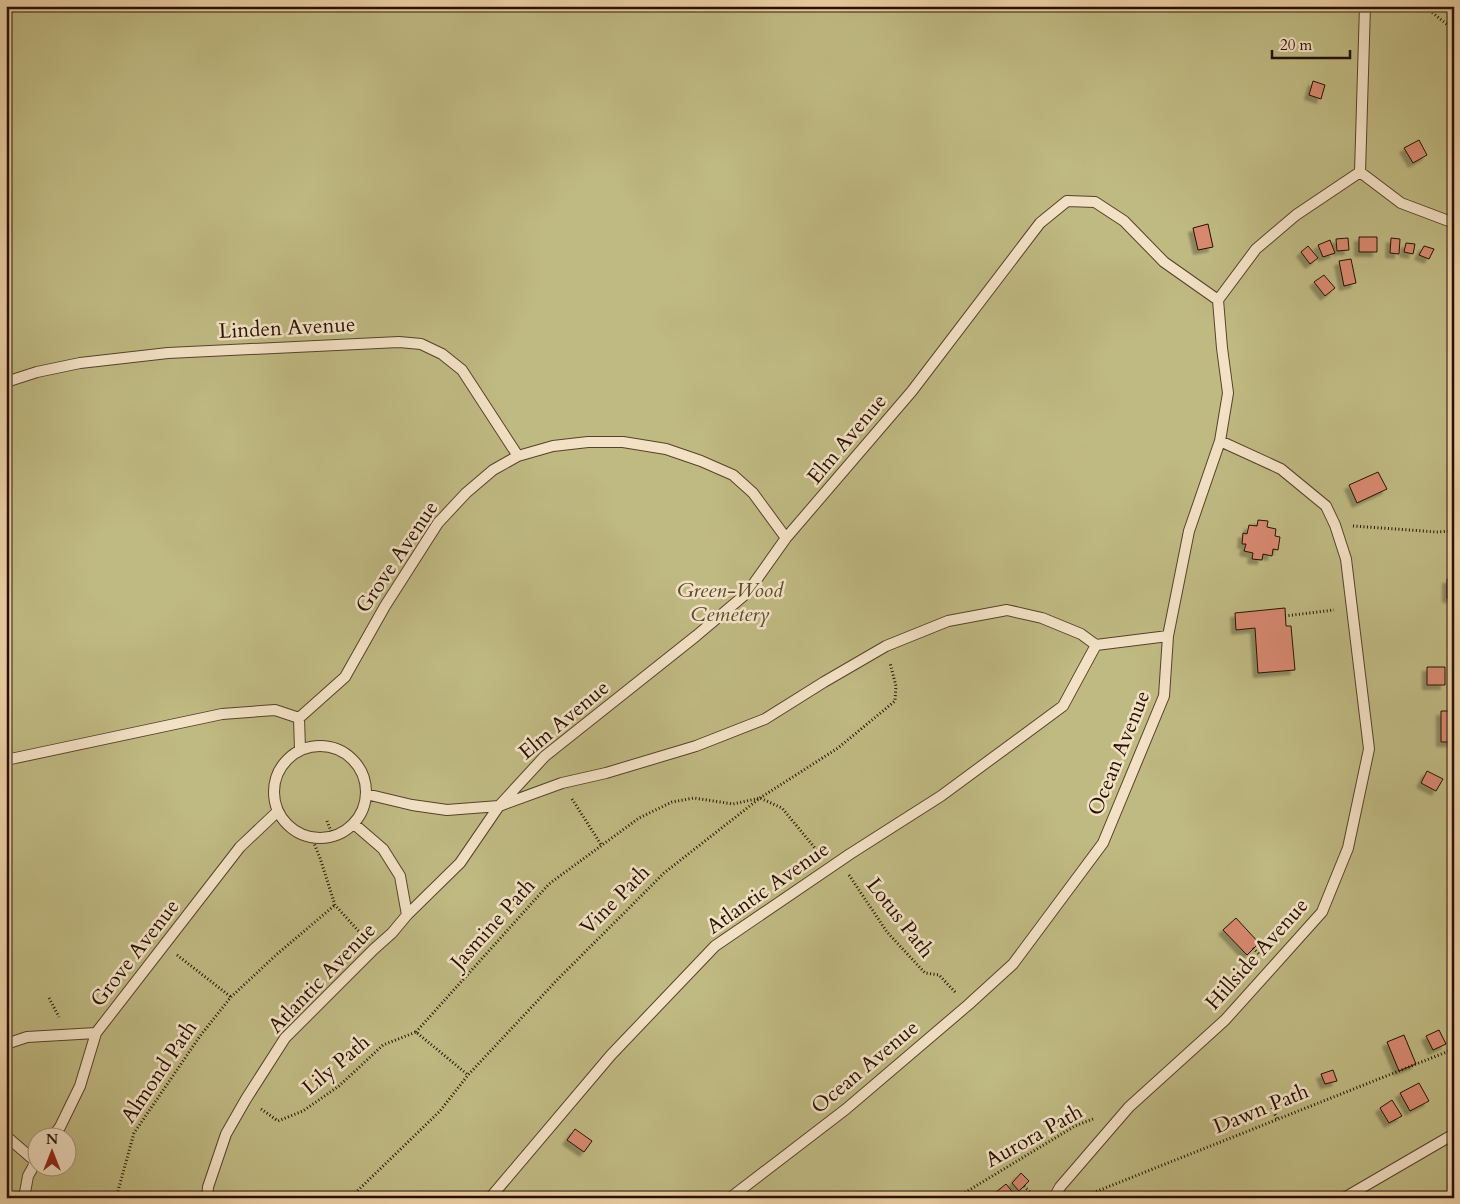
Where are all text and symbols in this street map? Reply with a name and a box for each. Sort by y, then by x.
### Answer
scale bar [1272,28,1350,60]
text: 20 m [1280,35,1312,55]
street label: Linden Avenue [218,310,356,346]
street label: Elm Avenue [801,388,893,490]
street label: Grove Avenue [349,495,445,619]
park label: Green-Wood Cemetery [677,576,784,629]
street label: Elm Avenue [513,674,615,766]
street label: Ocean Avenue [1081,686,1157,820]
street label: Atlantic Avenue [701,835,835,941]
street label: Vine Path [574,858,657,941]
street label: Jasmine Path [442,872,542,978]
street label: Lotus Path [859,872,941,965]
street label: Hillside Avenue [1199,892,1315,1016]
street label: Grove Avenue [84,893,186,1013]
street label: Atlantic Avenue [262,916,382,1040]
street label: Ocean Avenue [805,1013,925,1121]
street label: Almond Path [114,1015,204,1129]
street label: Lily Path [296,1028,376,1102]
street label: Dawn Path [1209,1077,1313,1141]
street label: Aurora Path [980,1097,1088,1175]
north arrow [28,1126,78,1176]
text: N [46,1130,58,1149]

